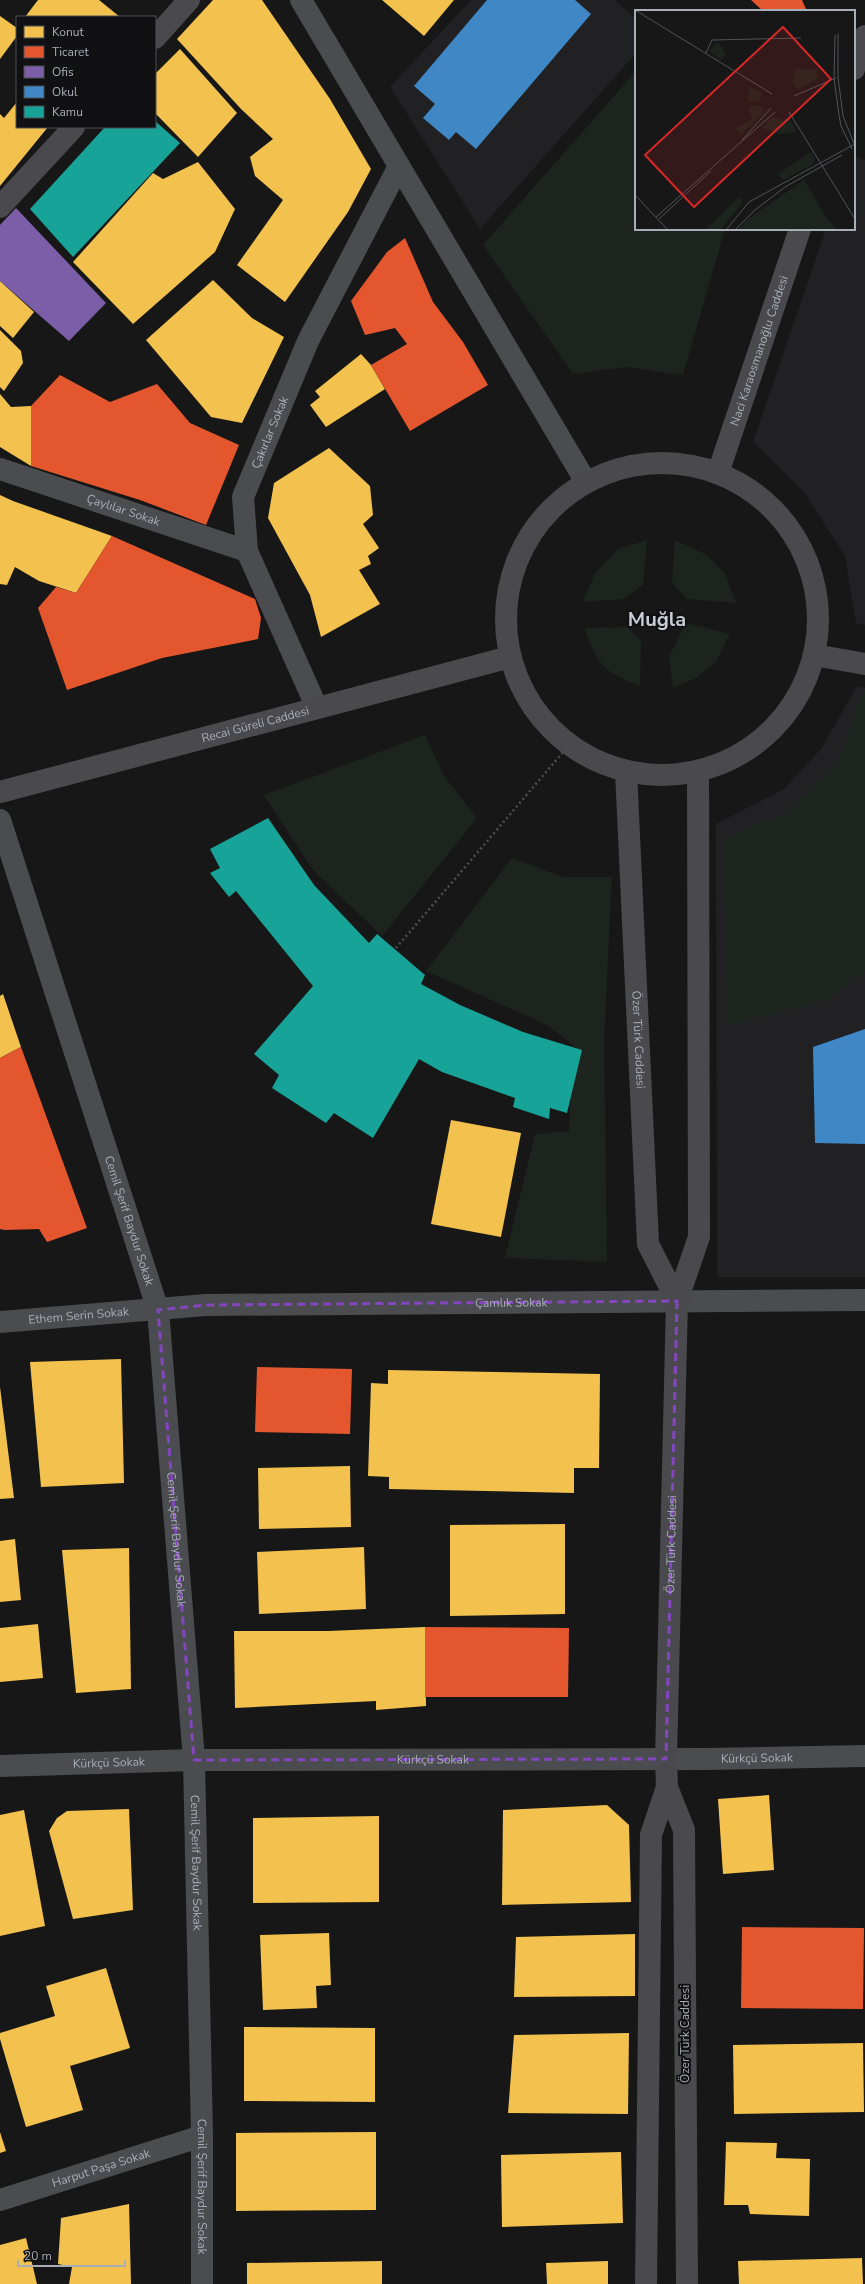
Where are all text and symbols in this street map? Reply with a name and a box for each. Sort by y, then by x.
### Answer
inset map [635,10,855,230]
legend [16,16,156,128]
text: Konut [52,24,85,40]
text: Ticaret [52,44,89,60]
text: Ofis [52,64,74,80]
text: Okul [52,84,78,100]
text: Kamu [52,104,83,120]
street label: Naci Karaosmanoğlu Caddesi [726,274,792,428]
street label: Çakırlar Sokak [248,393,293,471]
street label: Çaylılar Sokak [85,490,163,530]
district label: Muğla [628,606,686,633]
street label: Recai Güreli Caddesi [200,703,311,746]
street label: Özer Türk Caddesi [628,990,649,1089]
street label: Cemil Şerif Baydur Sokak [101,1154,158,1289]
street label: Çamlık Sokak [475,1294,549,1311]
street label: Ethem Serin Sokak [28,1303,131,1328]
street label: Cemil Şerif Baydur Sokak [163,1471,190,1609]
street label: Özer Türk Caddesi [662,1495,680,1594]
street label: Kürkçü Sokak [721,1749,794,1767]
street label: Kürkçü Sokak [397,1751,470,1768]
street label: Kürkçü Sokak [73,1753,146,1772]
street label: Cemil Şerif Baydur Sokak [187,1795,206,1932]
street label: Özer Türk Caddesi [677,1985,693,2083]
street label: Cemil Şerif Baydur Sokak [194,2119,210,2256]
street label: Harput Paşa Sokak [50,2145,153,2191]
scale bar [18,2242,125,2268]
text: 20 m [24,2248,52,2264]

